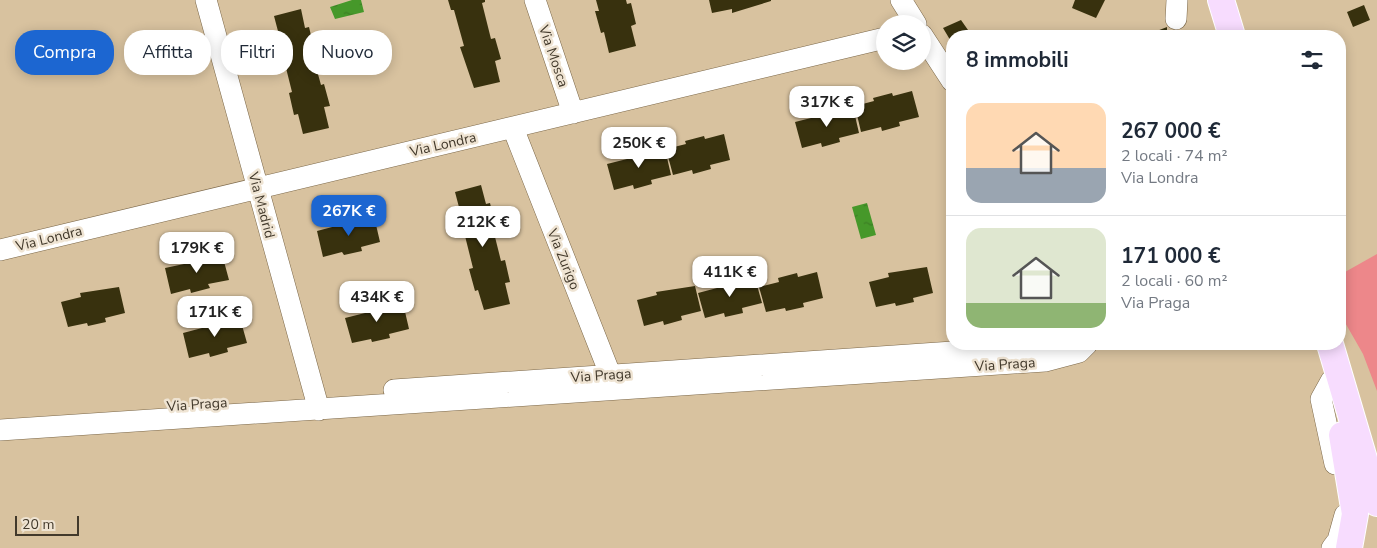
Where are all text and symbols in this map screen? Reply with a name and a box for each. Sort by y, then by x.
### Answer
map controls [876,15,931,70]
button: layers [876,15,931,70]
street label: Via Mosca [534,22,573,90]
chip: Compra [15,30,114,75]
chip: Affitta [124,30,211,75]
chip: Filtri [221,30,293,75]
chip: Nuovo [303,30,392,75]
text: 8 immobili [966,46,1069,74]
icon: filters [1298,46,1326,74]
pin: 317K € [786,86,868,128]
text: 317K € [800,91,854,113]
text: 267 000 € [1121,117,1221,145]
icon: home [1006,123,1066,183]
pin: 250K € [598,126,680,169]
street label: Via Londra [407,128,478,162]
text: 250K € [612,132,666,154]
text: 2 locali · 74 m² [1121,145,1228,167]
text: Via Londra [1121,167,1198,189]
street label: Via Madrid [243,169,279,240]
pin: 267K € [308,194,390,237]
text: 267K € [322,200,376,222]
pin: 212K € [442,206,524,248]
text: 212K € [456,211,510,233]
street label: Via Londra [13,221,84,256]
street label: Via Zurigo [542,225,584,293]
pin: 179K € [156,232,238,274]
text: 179K € [170,237,224,259]
text: 171 000 € [1121,242,1221,270]
icon: home [1006,248,1066,308]
pin: 411K € [689,256,771,298]
text: 411K € [703,261,757,283]
text: 2 locali · 60 m² [1121,270,1228,292]
pin: 434K € [336,280,418,323]
text: 434K € [350,286,404,308]
text: Via Praga [1121,292,1190,314]
pin: 171K € [174,296,256,338]
text: 171K € [188,301,242,323]
street label: Via Praga [973,353,1036,376]
street label: Via Praga [569,364,632,387]
street label: Via Praga [165,393,228,416]
scale bar [15,513,79,536]
text: 20 m [22,515,54,534]

